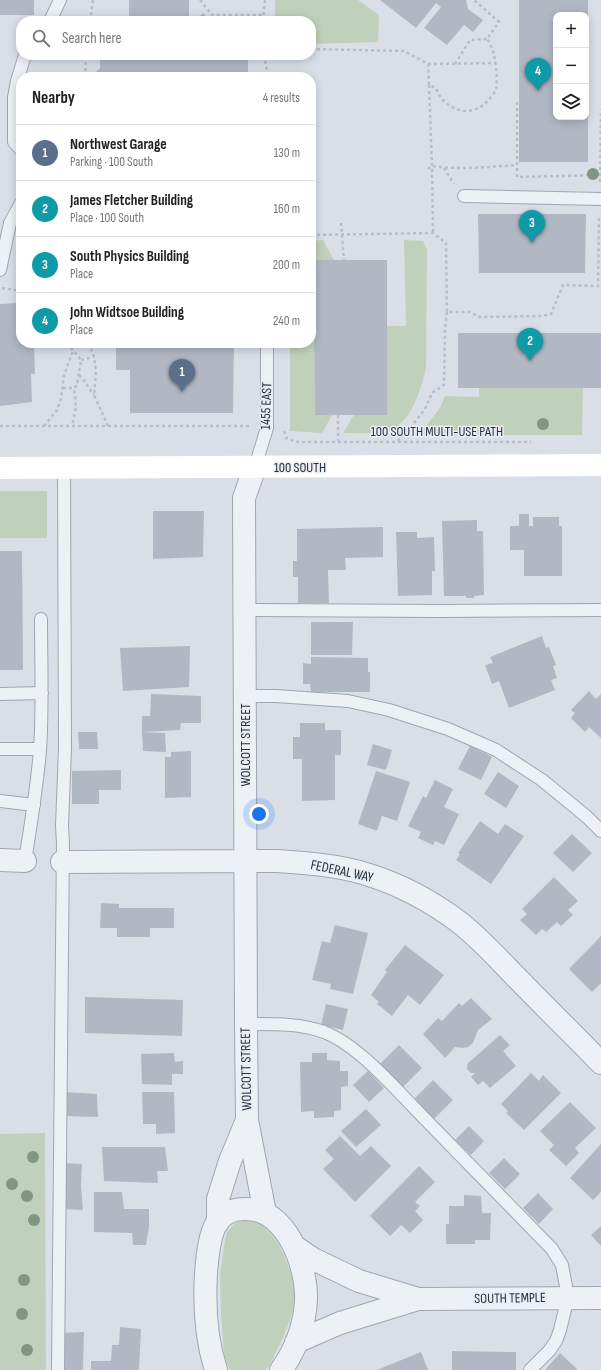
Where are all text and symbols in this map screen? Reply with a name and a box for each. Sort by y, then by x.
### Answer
map controls [553,12,589,120]
button: + [553,12,589,48]
search box [16,16,316,60]
icon: search [30,27,52,49]
text: Search here [62,29,122,48]
button: − [553,48,589,84]
pin: 4 [525,58,551,91]
button: layers [553,84,589,120]
text: Nearby [32,88,75,108]
text: 4 results [263,90,300,106]
text: Northwest Garage [70,135,167,154]
text: 1 [42,145,48,161]
text: 130 m [274,145,300,161]
text: Parking · 100 South [70,154,153,170]
text: James Fletcher Building [70,191,193,210]
text: 2 [42,201,48,217]
text: 160 m [274,201,300,217]
text: Place · 100 South [70,210,144,226]
pin: 3 [519,210,545,243]
text: South Physics Building [70,247,189,266]
text: 3 [42,257,48,273]
text: 200 m [273,257,300,273]
text: Place [70,266,93,282]
text: John Widtsoe Building [70,303,184,322]
text: 4 [42,313,48,329]
text: 240 m [273,313,300,329]
text: Place [70,322,93,338]
pin: 2 [517,328,543,361]
pin: 1 [169,359,195,392]
street label: 1455 EAST [257,382,275,430]
street label: 100 SOUTH MULTI-USE PATH [371,423,503,440]
street label: 100 SOUTH [274,459,326,476]
street label: WOLCOTT STREET [237,703,254,787]
your location [249,804,269,824]
street label: FEDERAL WAY [309,856,375,886]
street label: WOLCOTT STREET [237,1027,255,1111]
street label: SOUTH TEMPLE [474,1289,546,1307]

